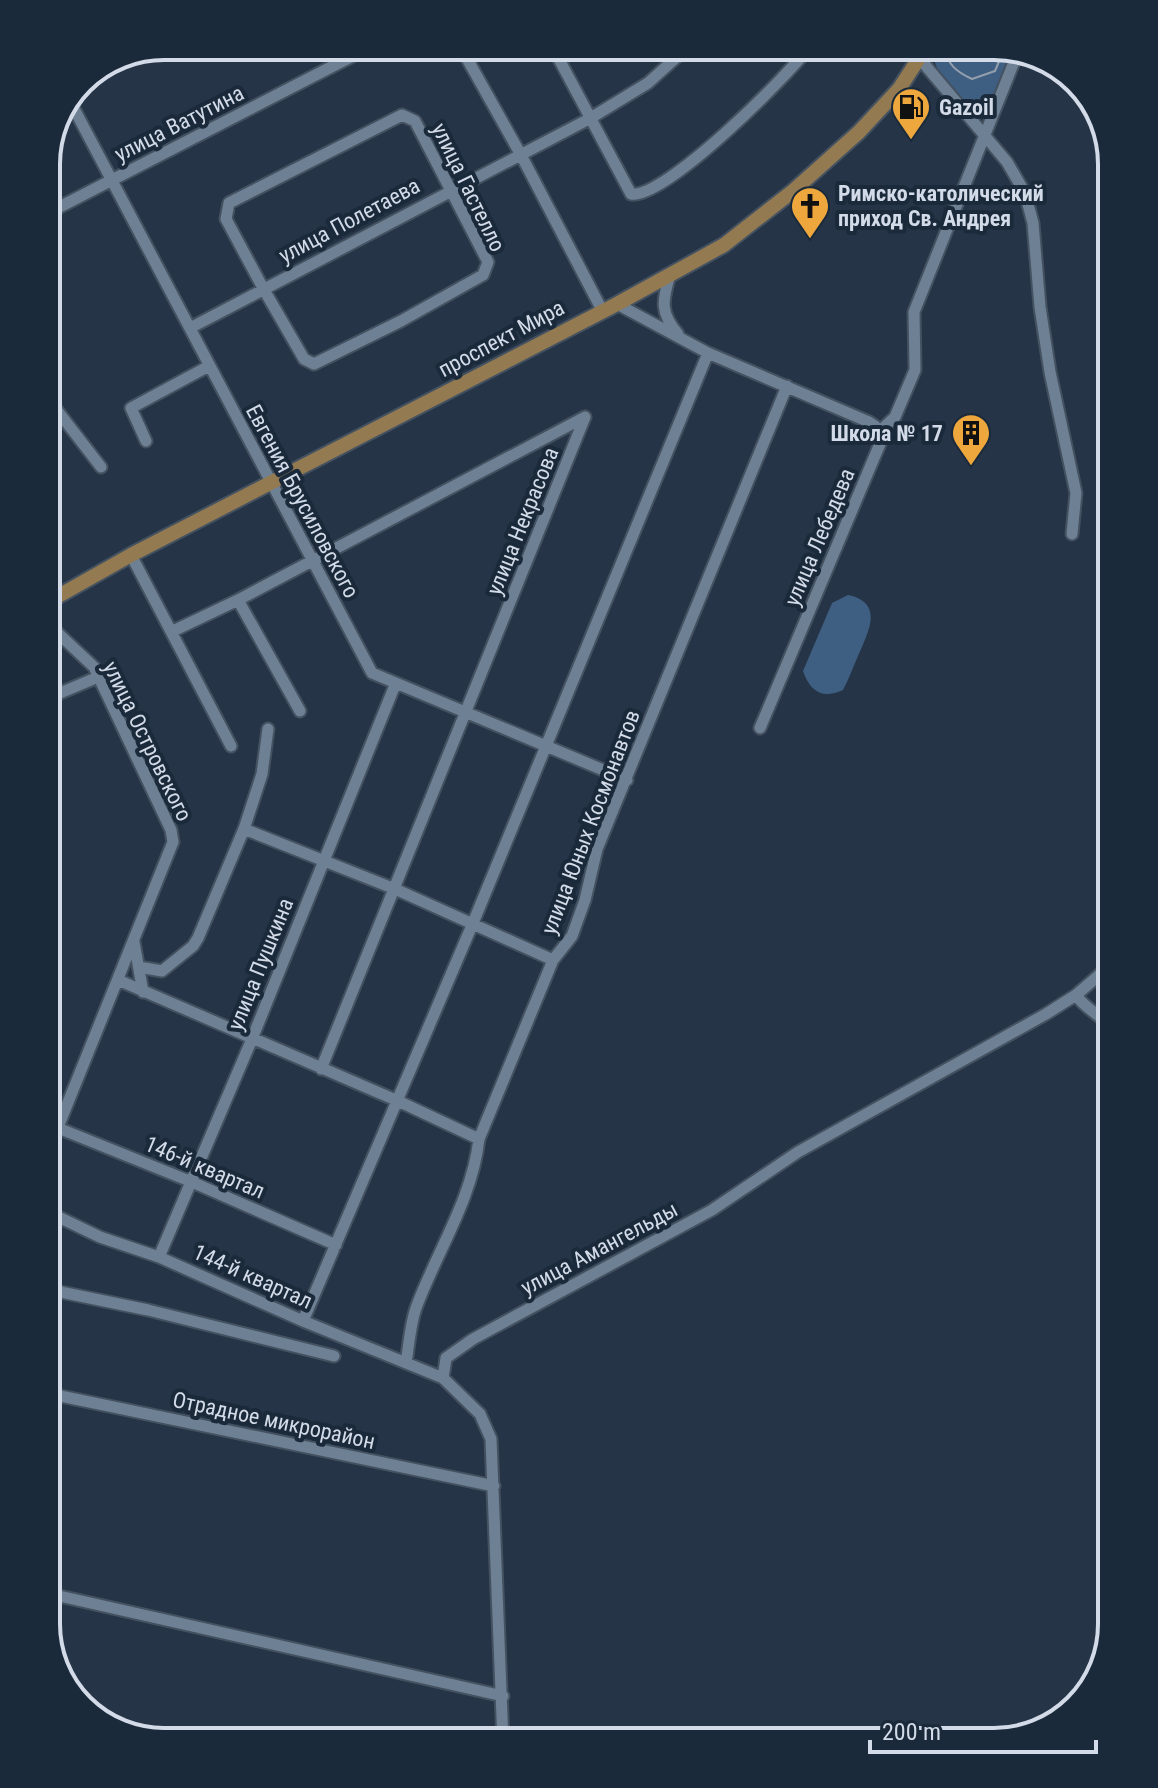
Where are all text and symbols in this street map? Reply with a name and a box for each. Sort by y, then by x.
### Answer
street label: улица Ватутина [110,80,248,167]
fuel station icon: Gazoil [890,86,932,141]
place label: Gazoil [939,95,994,120]
street label: улица Гастелло [427,119,510,256]
street label: улица Полетаева [275,173,424,268]
place label: Римско-католический приход Св. Андрея [838,181,1044,231]
church icon: Римско-католический приход Св. Андрея [789,185,831,240]
street label: проспект Мира [434,295,568,382]
street label: Евгения Брусиловского [241,400,364,602]
building icon: Школа № 17 [950,412,992,467]
place label: Школа № 17 [830,421,943,446]
street label: улица Некрасова [481,444,563,599]
street label: улица Лебедева [779,465,860,610]
street label: улица Островского [98,657,197,825]
street label: улица Юных Космонавтов [536,707,645,938]
street label: улица Пушкина [223,895,298,1034]
street label: 146-й квартал [141,1131,268,1204]
street label: улица Амангельды [517,1197,682,1300]
street label: 144-й квартал [190,1239,316,1314]
street label: Отрадное микрорайон [171,1387,377,1454]
scale bar [870,1704,1096,1754]
text: 200 m [882,1718,941,1746]

